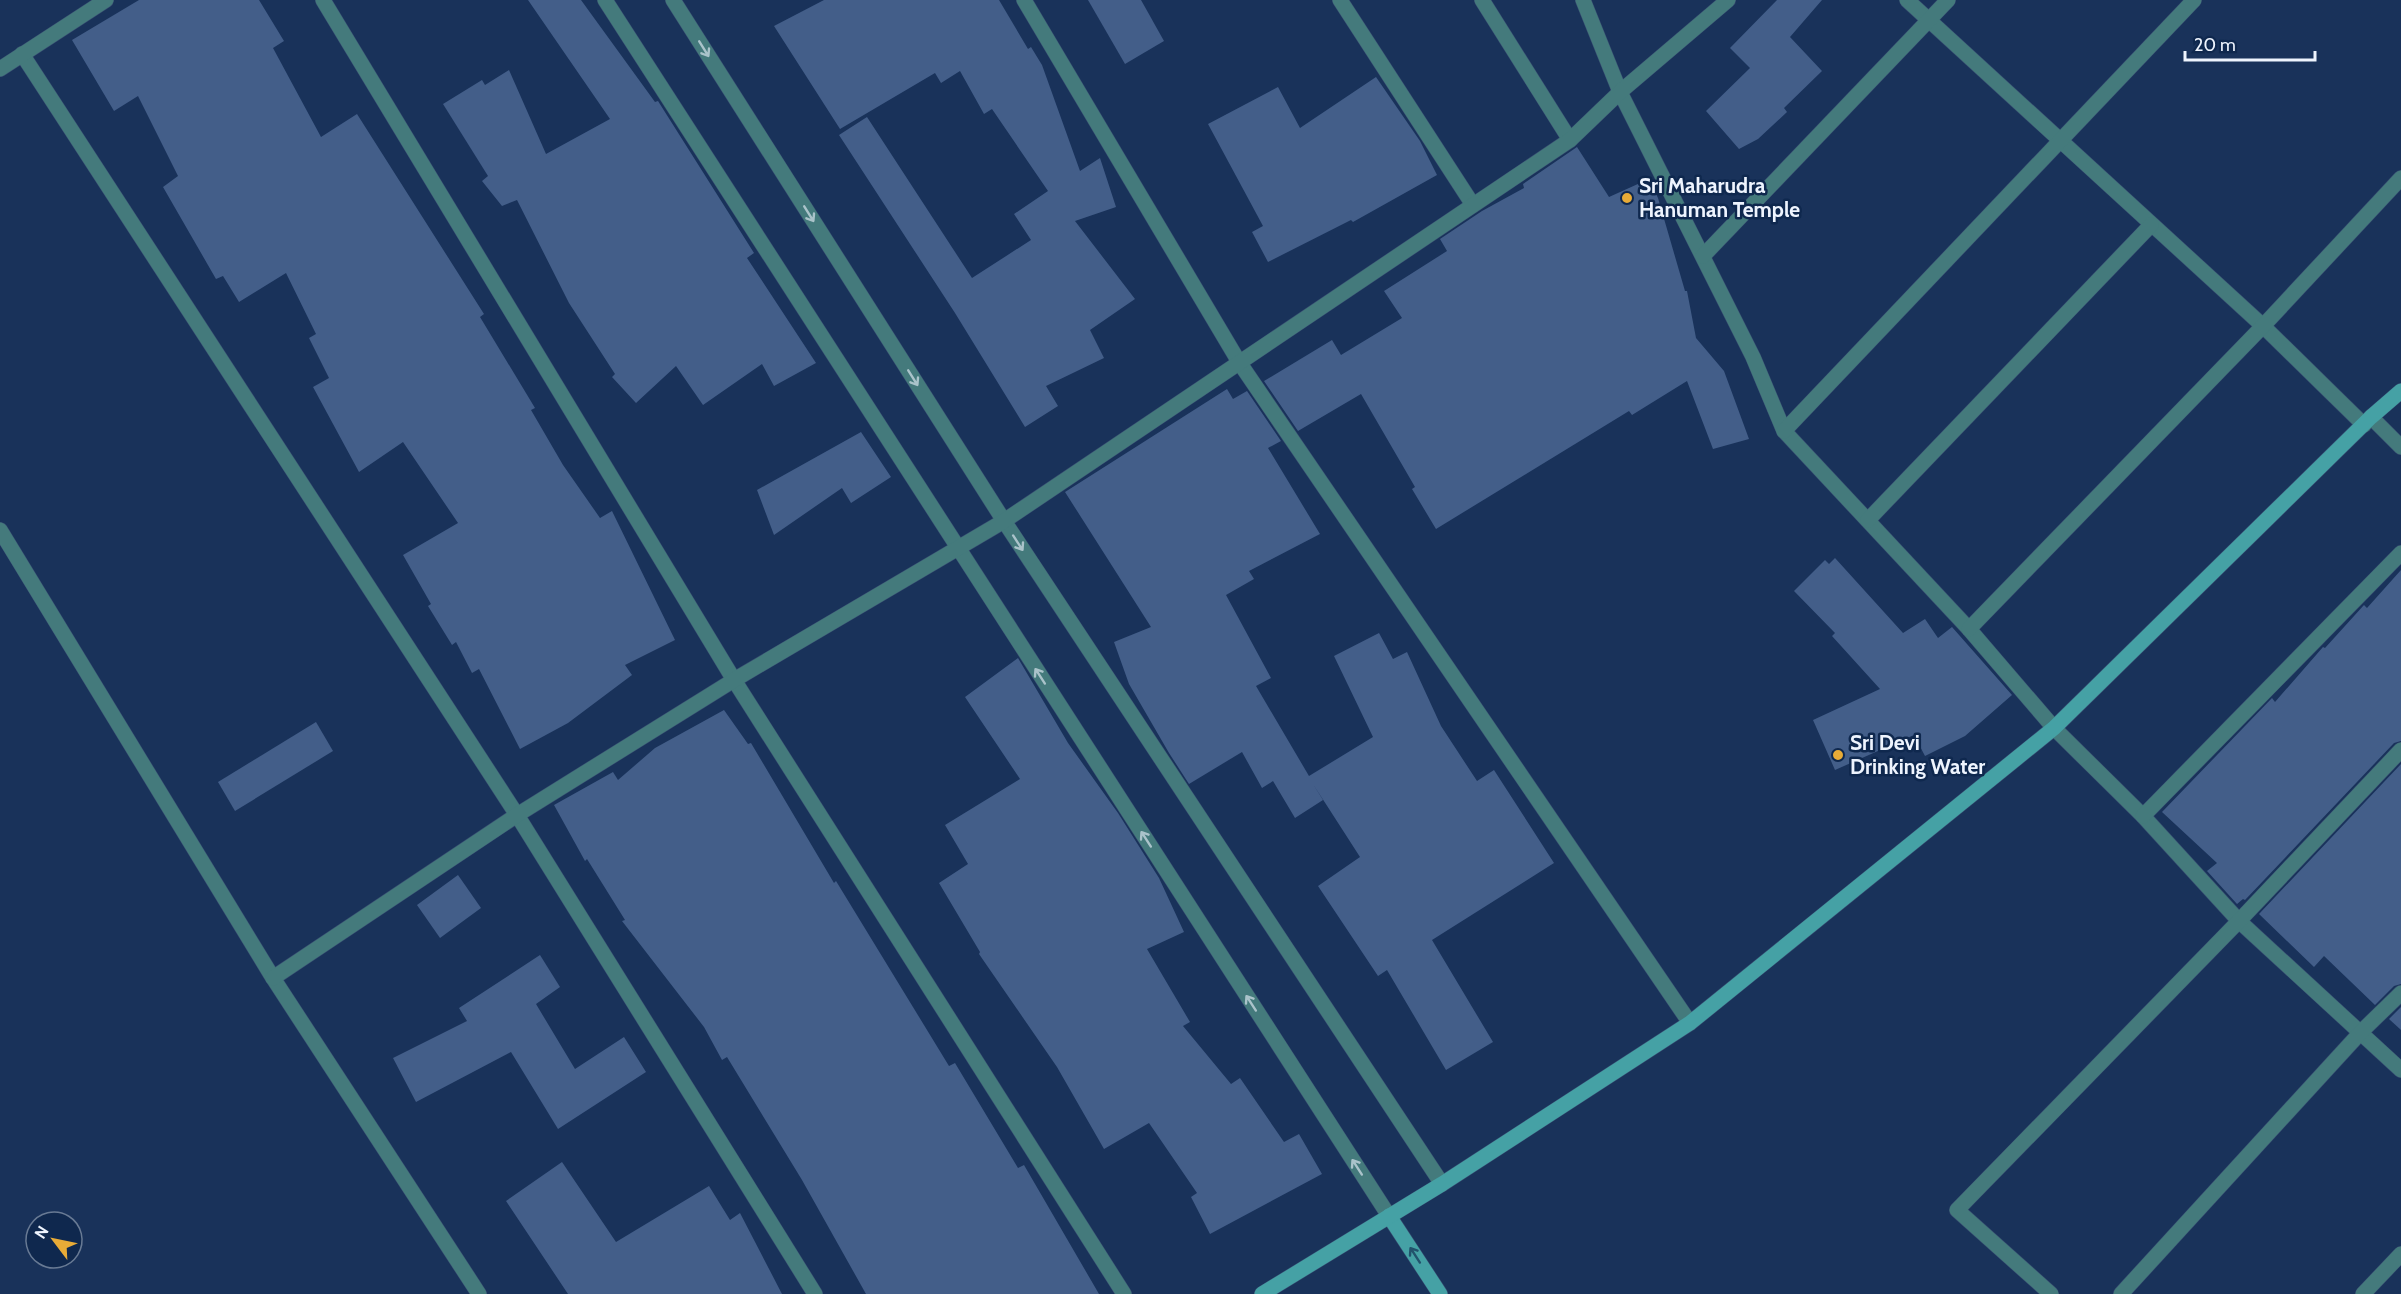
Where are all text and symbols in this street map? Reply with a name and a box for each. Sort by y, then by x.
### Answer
scale bar [2185,24,2316,62]
text: 20 m [2194,34,2236,56]
one-way arrow [698,40,710,57]
place label: Sri Maharudra Hanuman Temple [1639,173,1800,222]
marker: Sri Maharudra Hanuman Temple [1620,191,1634,205]
one-way arrow [803,205,815,222]
one-way arrow [907,370,920,387]
one-way arrow [1012,534,1025,551]
one-way arrow [1033,667,1046,684]
place label: Sri Devi Drinking Water [1850,730,1985,779]
marker: Sri Devi Drinking Water [1831,748,1845,762]
one-way arrow [1139,831,1152,848]
one-way arrow [1245,995,1257,1012]
one-way arrow [1351,1159,1363,1176]
north arrow [24,1210,84,1270]
text: N [31,1222,53,1242]
one-way arrow [1408,1247,1420,1264]

